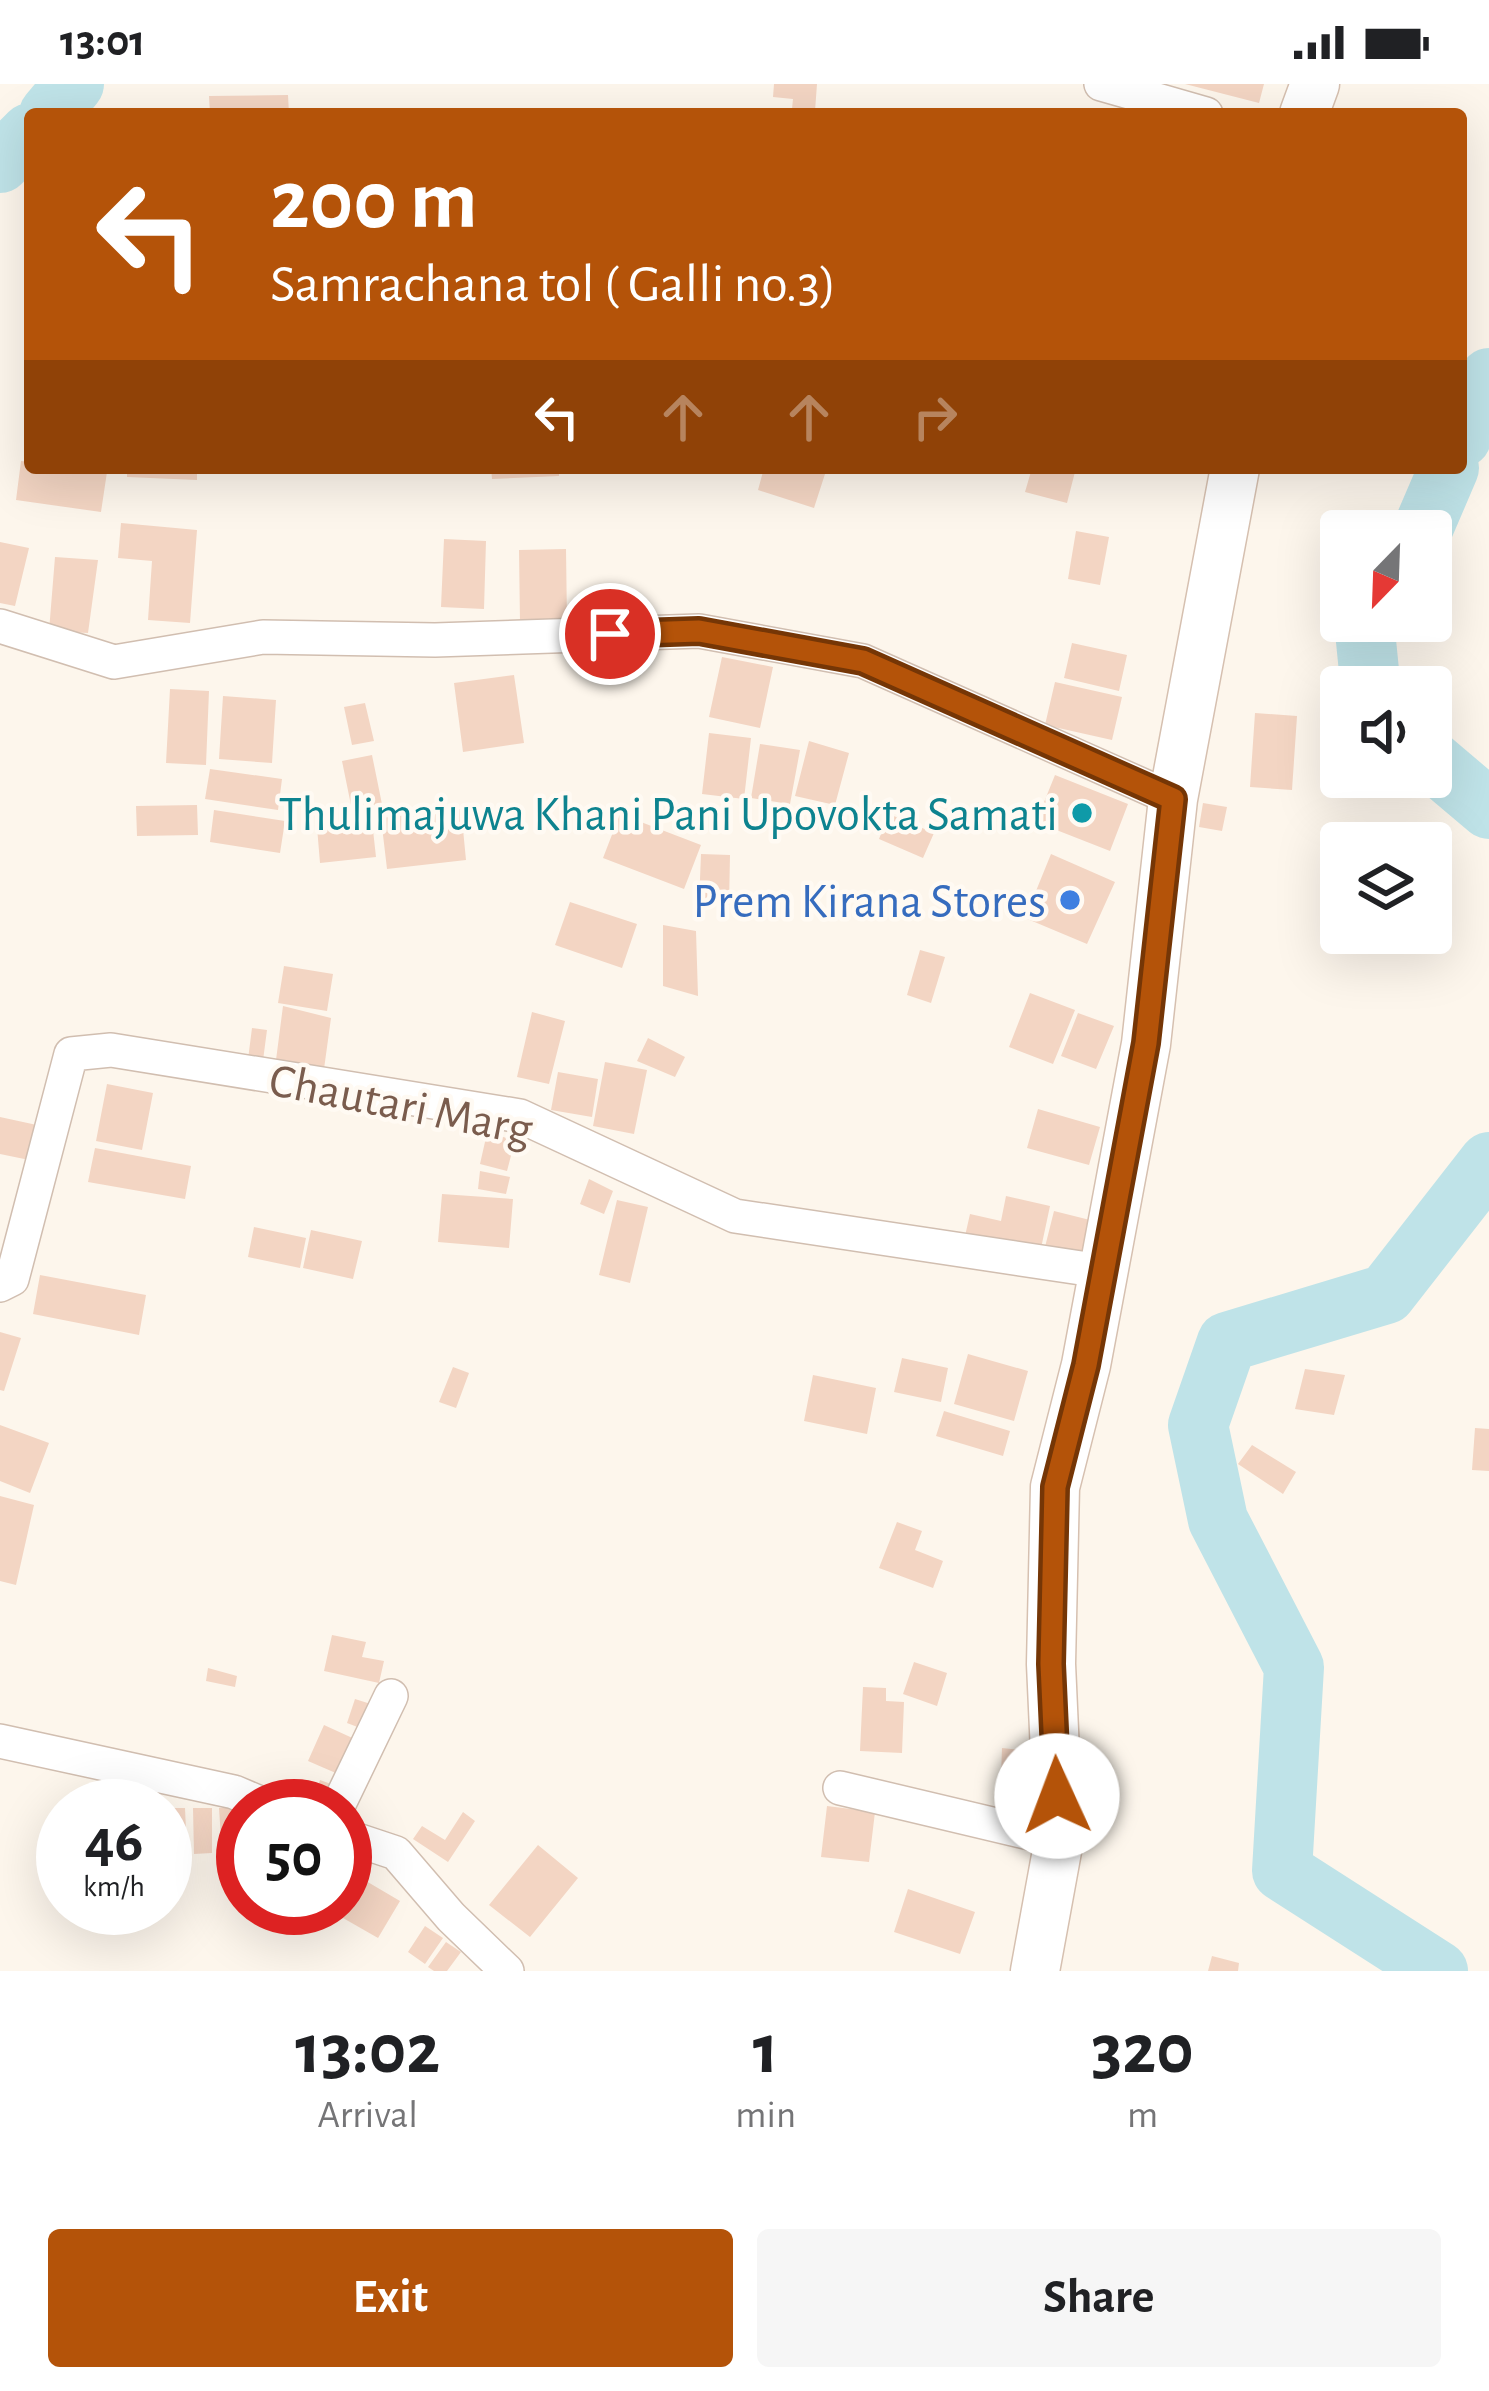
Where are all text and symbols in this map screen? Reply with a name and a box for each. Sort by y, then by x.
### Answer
text: 13:01 [60,19,146,64]
icon: left [72,156,228,312]
text: 200 m [270,160,478,244]
text: Samrachana tol ( Galli no.3) [270,258,836,312]
icon: left [524,384,590,450]
icon: ahead [650,384,716,450]
icon: ahead [776,384,842,450]
icon: right [902,384,968,450]
north arrow [1320,510,1452,642]
map controls [1320,510,1452,954]
pin [559,583,661,685]
icon: arrive [577,601,643,667]
button: sound [1320,666,1452,798]
place label: Thulimajuwa Khani Pani Upovokta Samati [278,792,1058,840]
marker: Thulimajuwa Khani Pani Upovokta Samati [1069,800,1095,826]
button: layers [1320,822,1452,954]
place label: Prem Kirana Stores [693,879,1046,927]
marker: Prem Kirana Stores [1057,887,1083,913]
street label: Chautari Marg [265,1057,536,1155]
position arrow [994,1733,1120,1859]
speed limit sign: 50 [216,1779,372,1935]
text: 46 [84,1812,144,1872]
text: km/h [83,1872,145,1902]
text: 13:02 [295,2014,440,2086]
text: 1 [753,2014,779,2086]
text: 320 [1091,2014,1194,2086]
text: Arrival [318,2096,418,2135]
text: min [735,2096,796,2135]
text: m [1127,2096,1158,2135]
button: Exit [48,2229,733,2367]
button: Share [757,2229,1441,2367]

